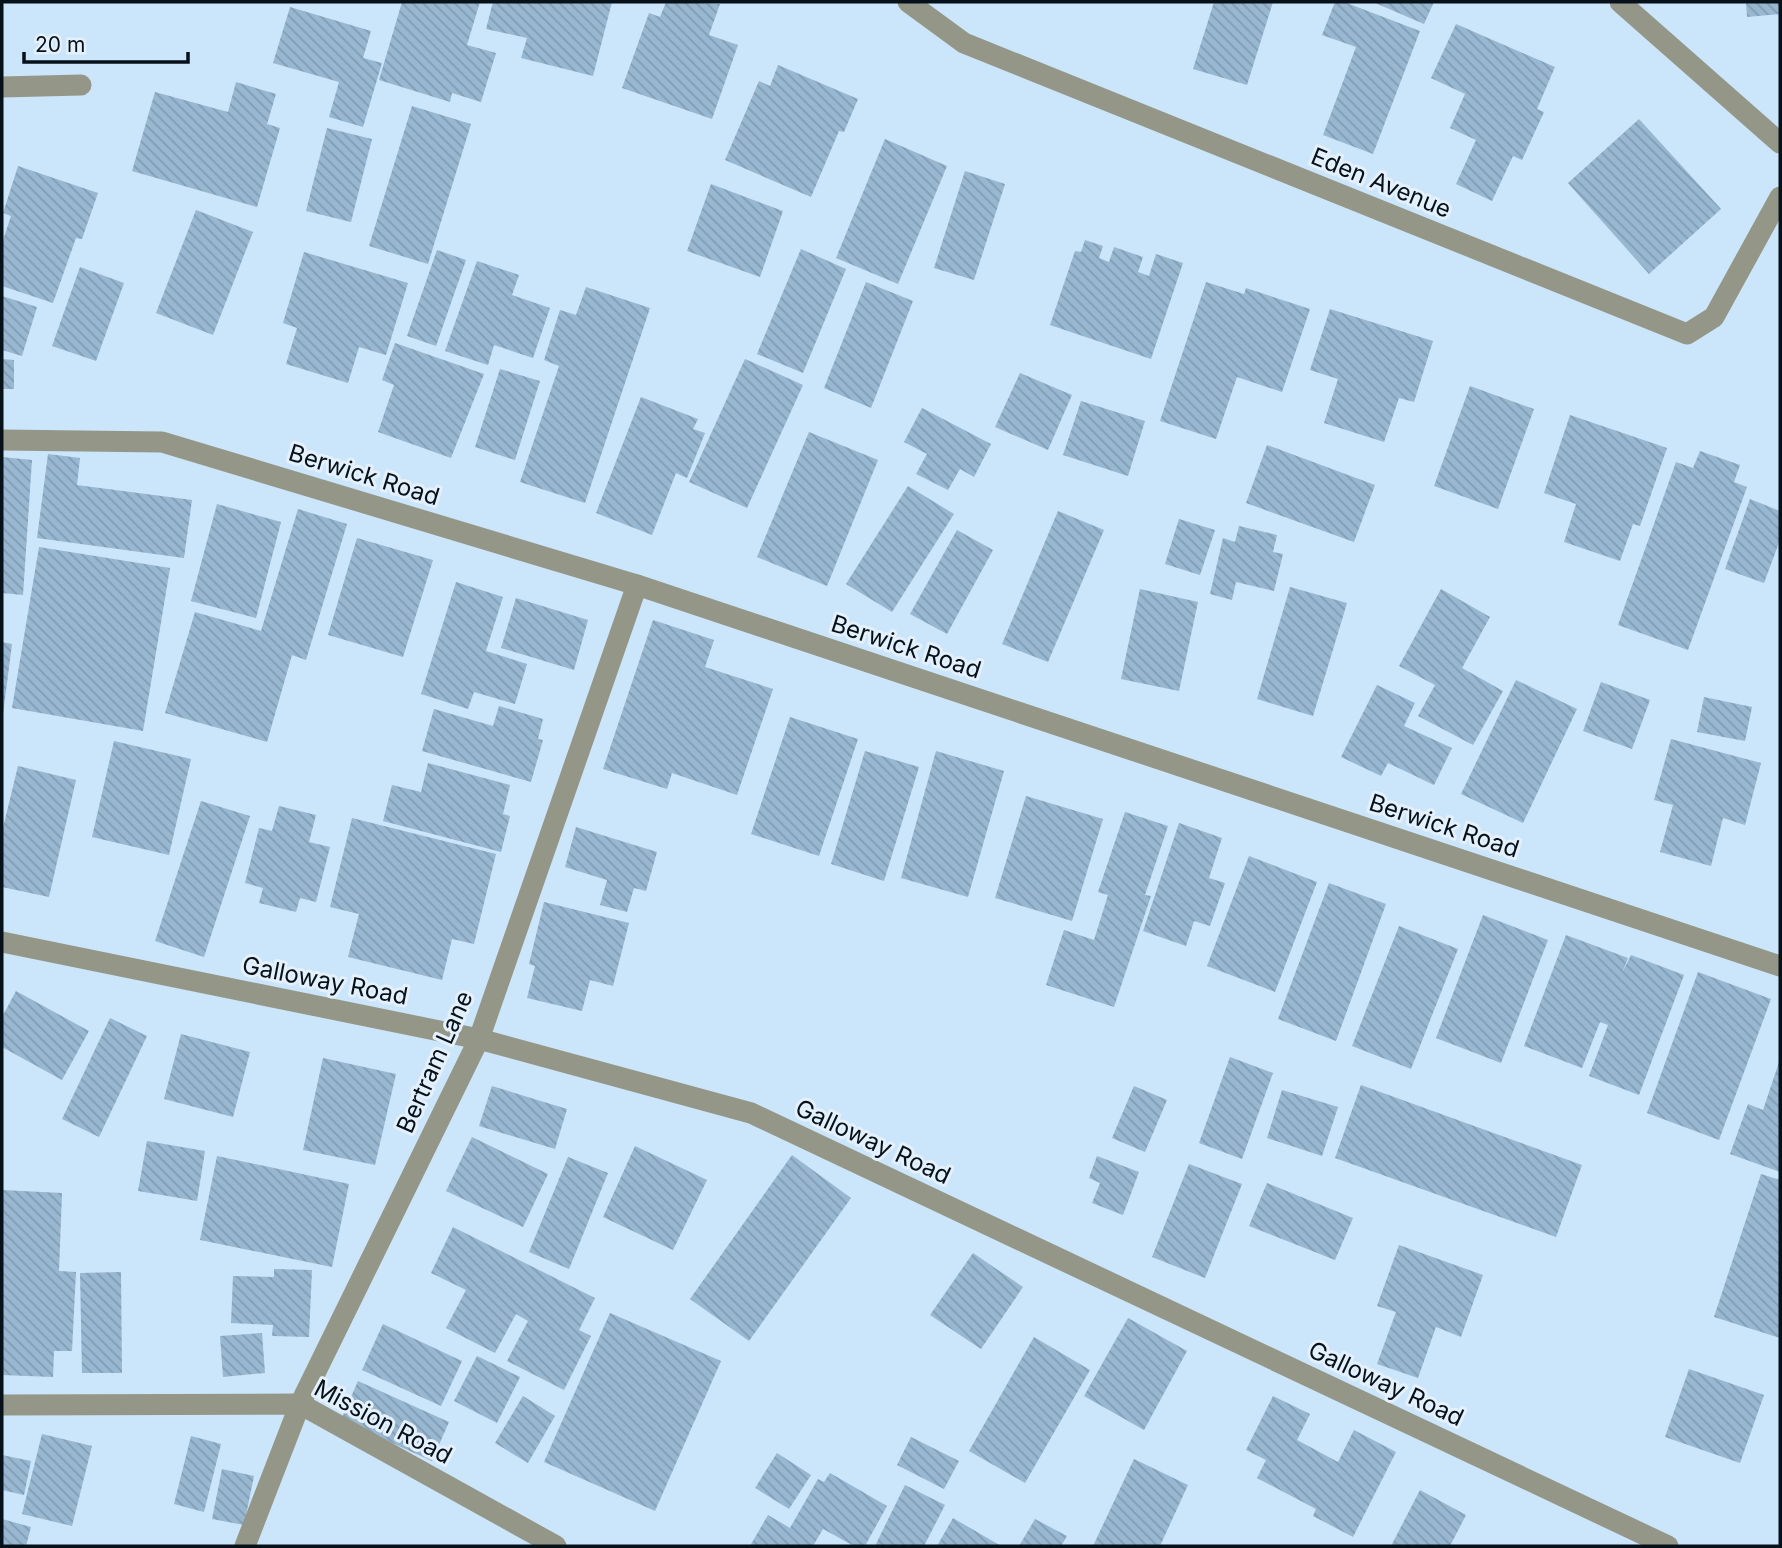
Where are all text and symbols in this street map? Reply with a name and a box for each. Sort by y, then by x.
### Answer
scale bar [24,21,189,65]
text: 20 m [35,32,85,57]
street label: Eden Avenue [1307,141,1455,224]
street label: Berwick Road [285,438,443,511]
street label: Berwick Road [828,609,985,684]
street label: Berwick Road [1366,788,1523,863]
street label: Galloway Road [240,950,410,1011]
street label: Bertram Lane [390,986,479,1137]
street label: Galloway Road [791,1093,955,1190]
street label: Galloway Road [1304,1335,1468,1432]
street label: Mission Road [309,1373,457,1470]

